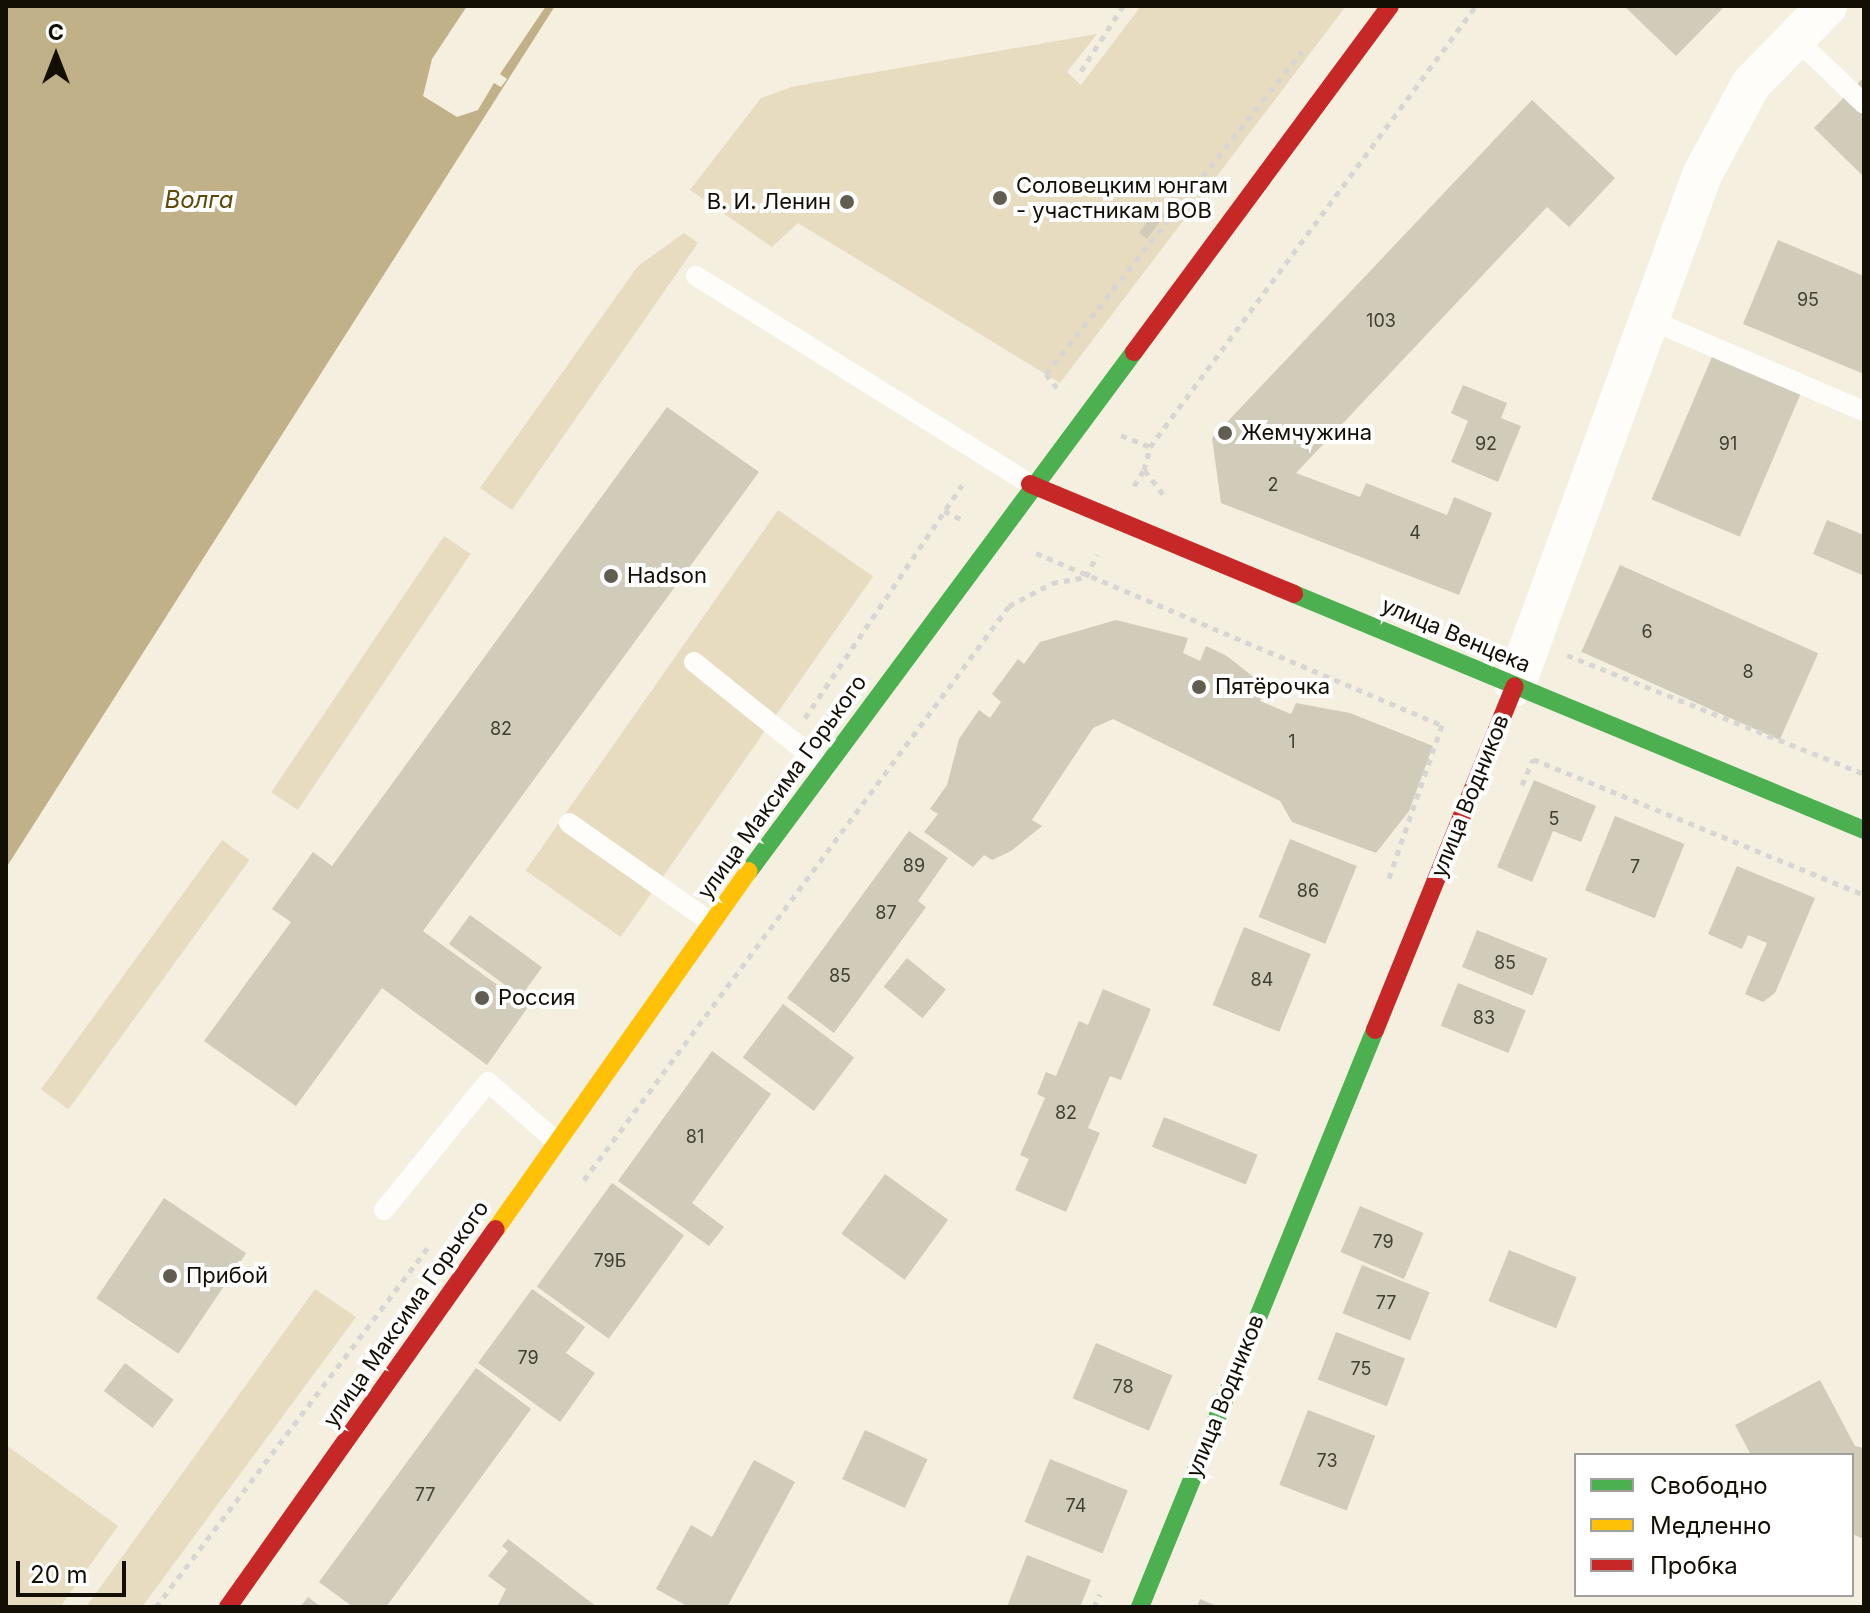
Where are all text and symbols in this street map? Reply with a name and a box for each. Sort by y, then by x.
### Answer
north arrow [16,16,96,96]
text: С [48,19,64,45]
place label: Соловецким юнгам - участникам ВОВ [1016,172,1228,224]
water label: Волга [164,186,234,214]
place label: В. И. Ленин [707,189,831,215]
marker: Соловецким юнгам - участникам ВОВ [991,189,1009,207]
marker: В. И. Ленин [838,193,856,211]
house number: 95 [1797,289,1819,311]
house number: 103 [1366,310,1396,332]
place label: Жемчужина [1241,420,1372,446]
marker: Жемчужина [1216,424,1234,442]
house number: 92 [1475,433,1497,455]
house number: 91 [1719,433,1737,455]
house number: 2 [1268,474,1278,496]
house number: 4 [1409,522,1421,544]
place label: Hadson [627,563,707,589]
marker: Hadson [602,567,620,585]
street label: улица Венцека [1378,592,1534,678]
house number: 6 [1641,621,1653,643]
house number: 8 [1742,661,1754,683]
street label: улица Максима Горького [692,670,872,904]
place label: Пятёрочка [1215,674,1330,700]
marker: Пятёрочка [1190,678,1208,696]
street label: улица Водников [1425,711,1515,881]
house number: 82 [490,718,512,740]
house number: 1 [1288,731,1296,753]
house number: 5 [1549,808,1559,830]
house number: 89 [903,855,925,877]
house number: 7 [1630,856,1640,878]
house number: 86 [1297,880,1319,902]
house number: 87 [875,902,897,924]
house number: 85 [1494,952,1516,974]
house number: 85 [829,965,851,987]
house number: 84 [1251,969,1273,991]
place label: Россия [498,985,575,1011]
marker: Россия [473,989,491,1007]
house number: 83 [1473,1007,1495,1029]
house number: 82 [1055,1102,1077,1124]
house number: 81 [686,1126,704,1148]
street label: улица Максима Горького [318,1196,494,1432]
house number: 79 [1372,1231,1394,1253]
house number: 79Б [594,1250,626,1272]
place label: Прибой [186,1263,268,1289]
marker: Прибой [161,1267,179,1285]
house number: 77 [1376,1292,1396,1314]
street label: улица Водников [1180,1311,1270,1481]
house number: 79 [517,1347,539,1369]
house number: 75 [1351,1358,1371,1380]
house number: 78 [1112,1376,1134,1398]
house number: 73 [1316,1450,1338,1472]
legend [1574,1453,1854,1597]
text: Свободно [1650,1471,1768,1500]
house number: 77 [415,1484,435,1506]
house number: 74 [1066,1495,1086,1517]
text: Медленно [1650,1511,1771,1540]
scale bar [20,1545,130,1595]
text: Пробка [1650,1551,1738,1580]
text: 20 m [30,1560,88,1589]

